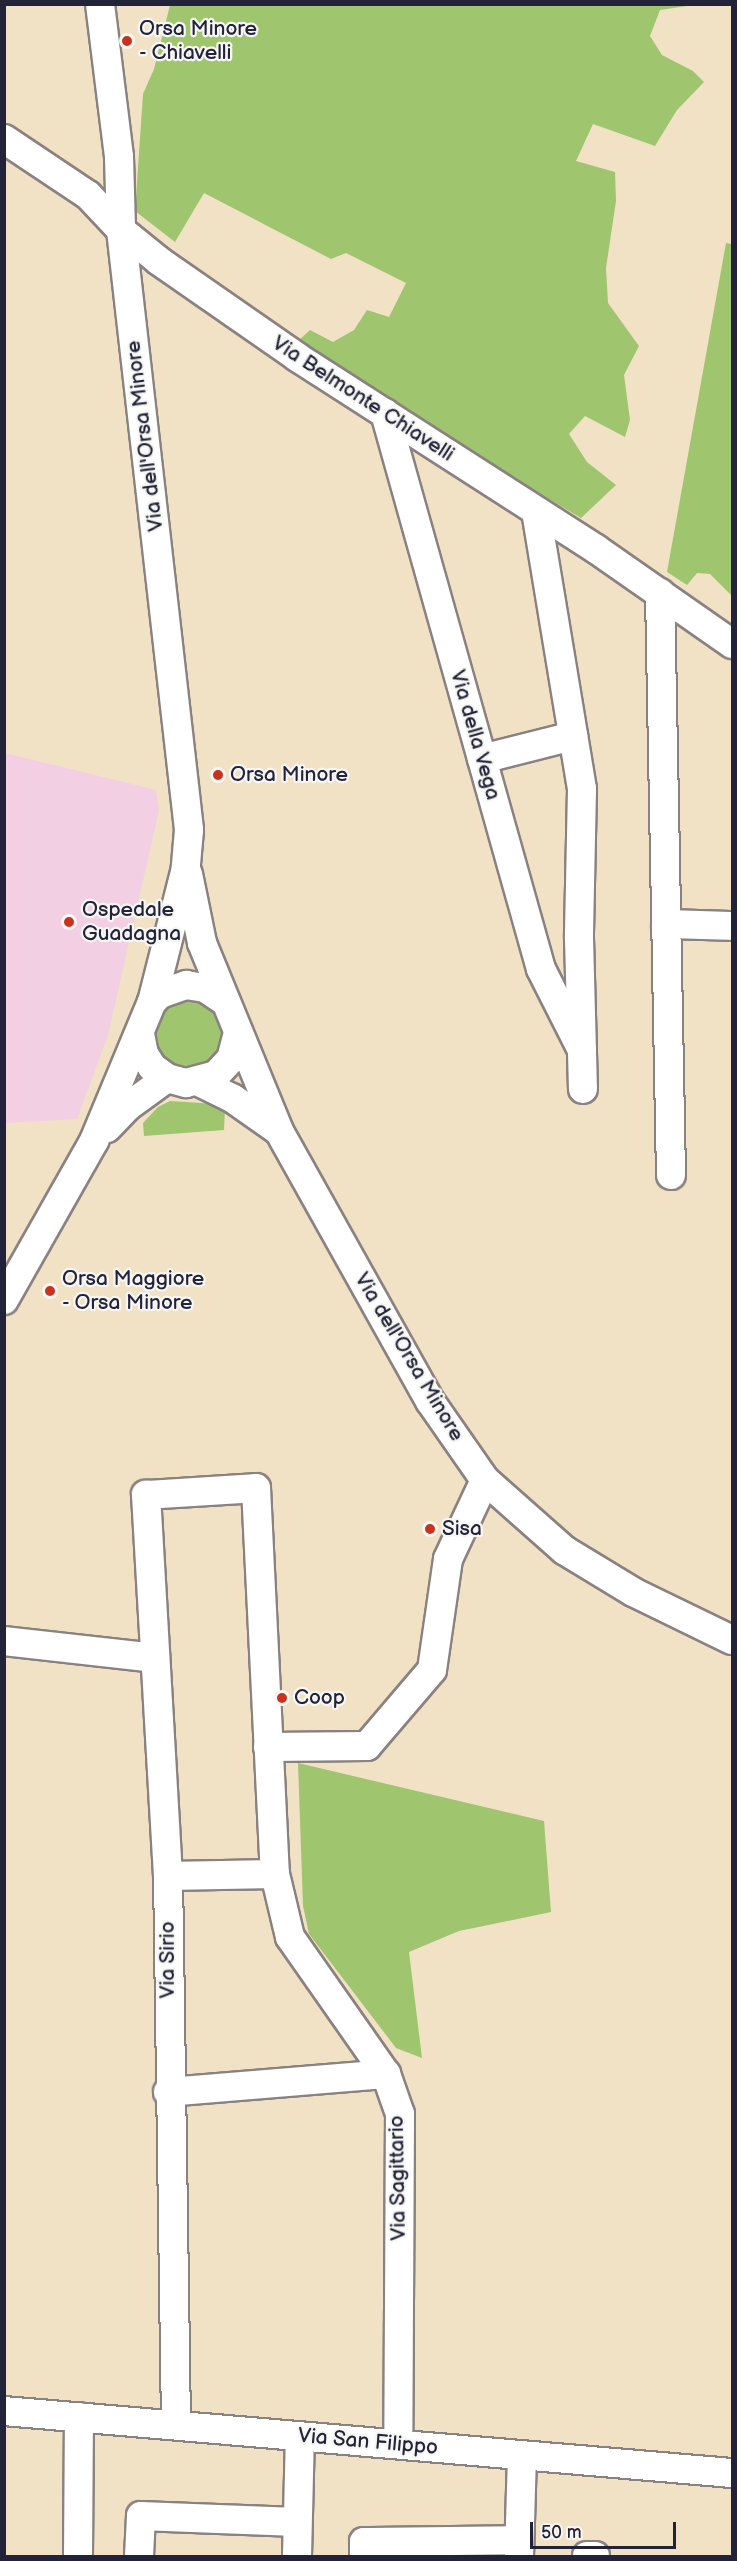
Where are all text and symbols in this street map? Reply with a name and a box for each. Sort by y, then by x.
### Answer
place label: Orsa Minore - Chiavelli [139,16,257,66]
marker: Orsa Minore - Chiavelli [120,34,134,48]
street label: Via Belmonte Chiavelli [267,331,459,467]
street label: Via dell'Orsa Minore [121,339,169,533]
street label: Via della Vega [444,667,506,803]
place label: Orsa Minore [230,762,348,788]
marker: Orsa Minore [211,768,225,782]
place label: Ospedale Guadagna [82,897,181,947]
marker: Ospedale Guadagna [60,913,78,931]
place label: Orsa Maggiore - Orsa Minore [62,1266,204,1316]
street label: Via dell'Orsa Minore [349,1268,469,1446]
marker: Orsa Maggiore - Orsa Minore [43,1284,57,1298]
place label: Sisa [442,1516,482,1542]
marker: Sisa [423,1522,437,1536]
place label: Coop [294,1685,345,1711]
marker: Coop [275,1691,289,1705]
street label: Via Sirio [155,1921,181,1999]
street label: Via Sagittario [384,2115,412,2241]
street label: Via San Filippo [297,2423,439,2461]
scale bar [533,2510,678,2548]
text: 50 m [541,2522,582,2543]

